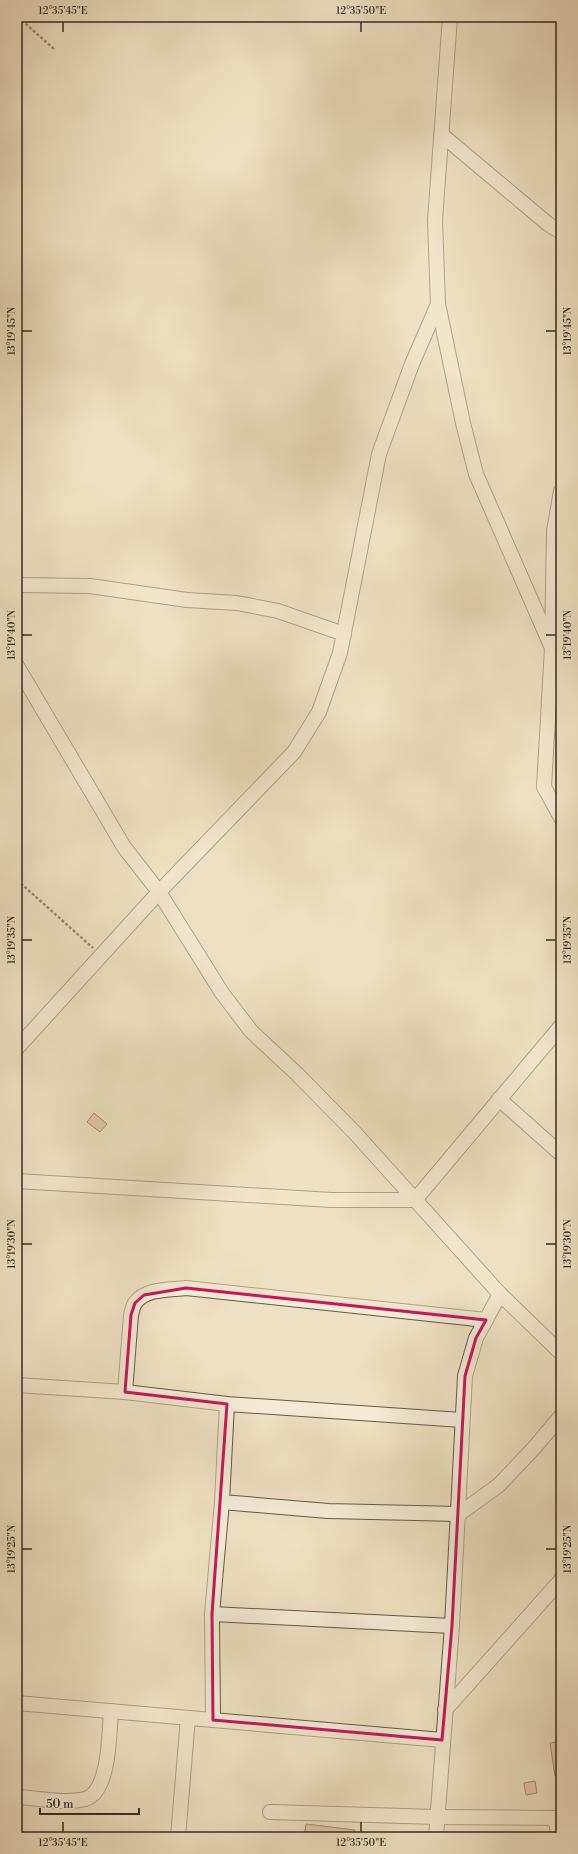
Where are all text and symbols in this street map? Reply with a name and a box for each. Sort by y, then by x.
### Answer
text: 12°35'45"E [38,5,88,17]
text: 12°35'50"E [336,5,386,17]
text: 13°19'45"N [6,306,18,355]
text: 13°19'45"N [562,306,574,355]
text: 13°19'40"N [6,610,18,660]
text: 13°19'40"N [562,610,574,660]
text: 13°19'35"N [6,915,18,964]
text: 13°19'35"N [562,915,574,964]
text: 13°19'30"N [6,1219,18,1269]
text: 13°19'30"N [562,1219,574,1269]
text: 13°19'25"N [6,1524,18,1573]
text: 13°19'25"N [562,1524,574,1573]
scale bar [40,1790,139,1816]
text: 50 m [46,1797,74,1812]
text: 12°35'45"E [38,1837,88,1849]
text: 12°35'50"E [336,1837,386,1849]

